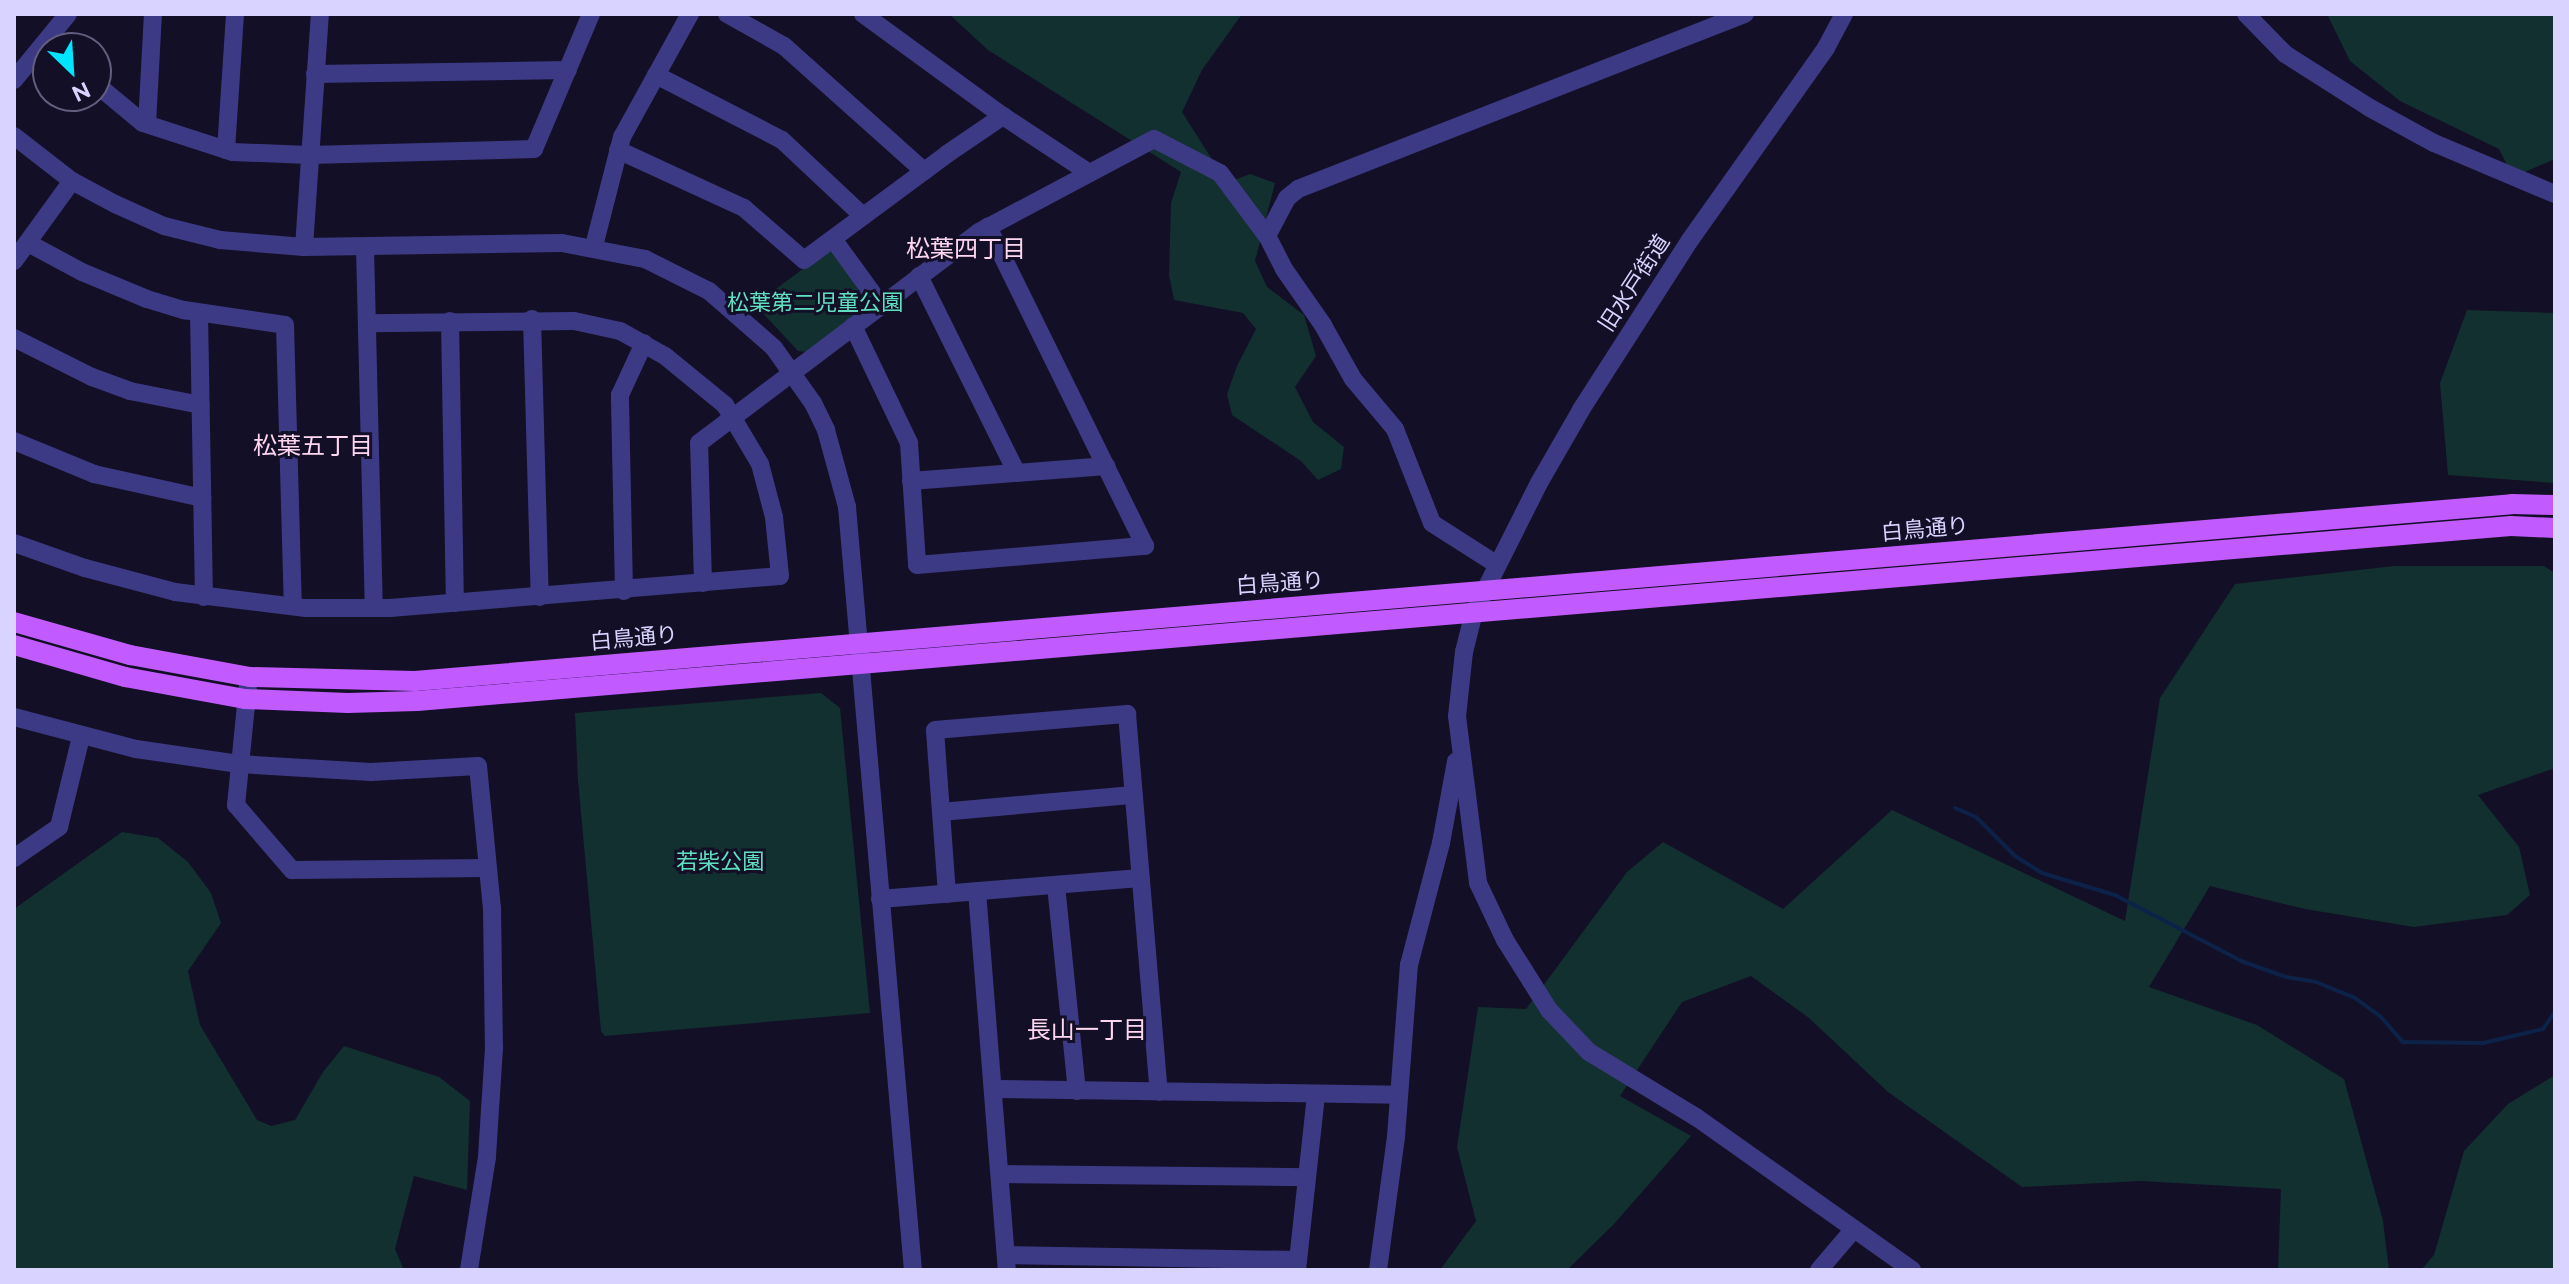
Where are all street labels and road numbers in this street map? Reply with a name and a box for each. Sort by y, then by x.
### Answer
street label: 旧水戸街道 [1593,230,1675,336]
street label: 白鳥通り [1880,512,1970,546]
street label: 白鳥通り [1235,567,1325,599]
street label: 白鳥通り [589,621,679,655]

